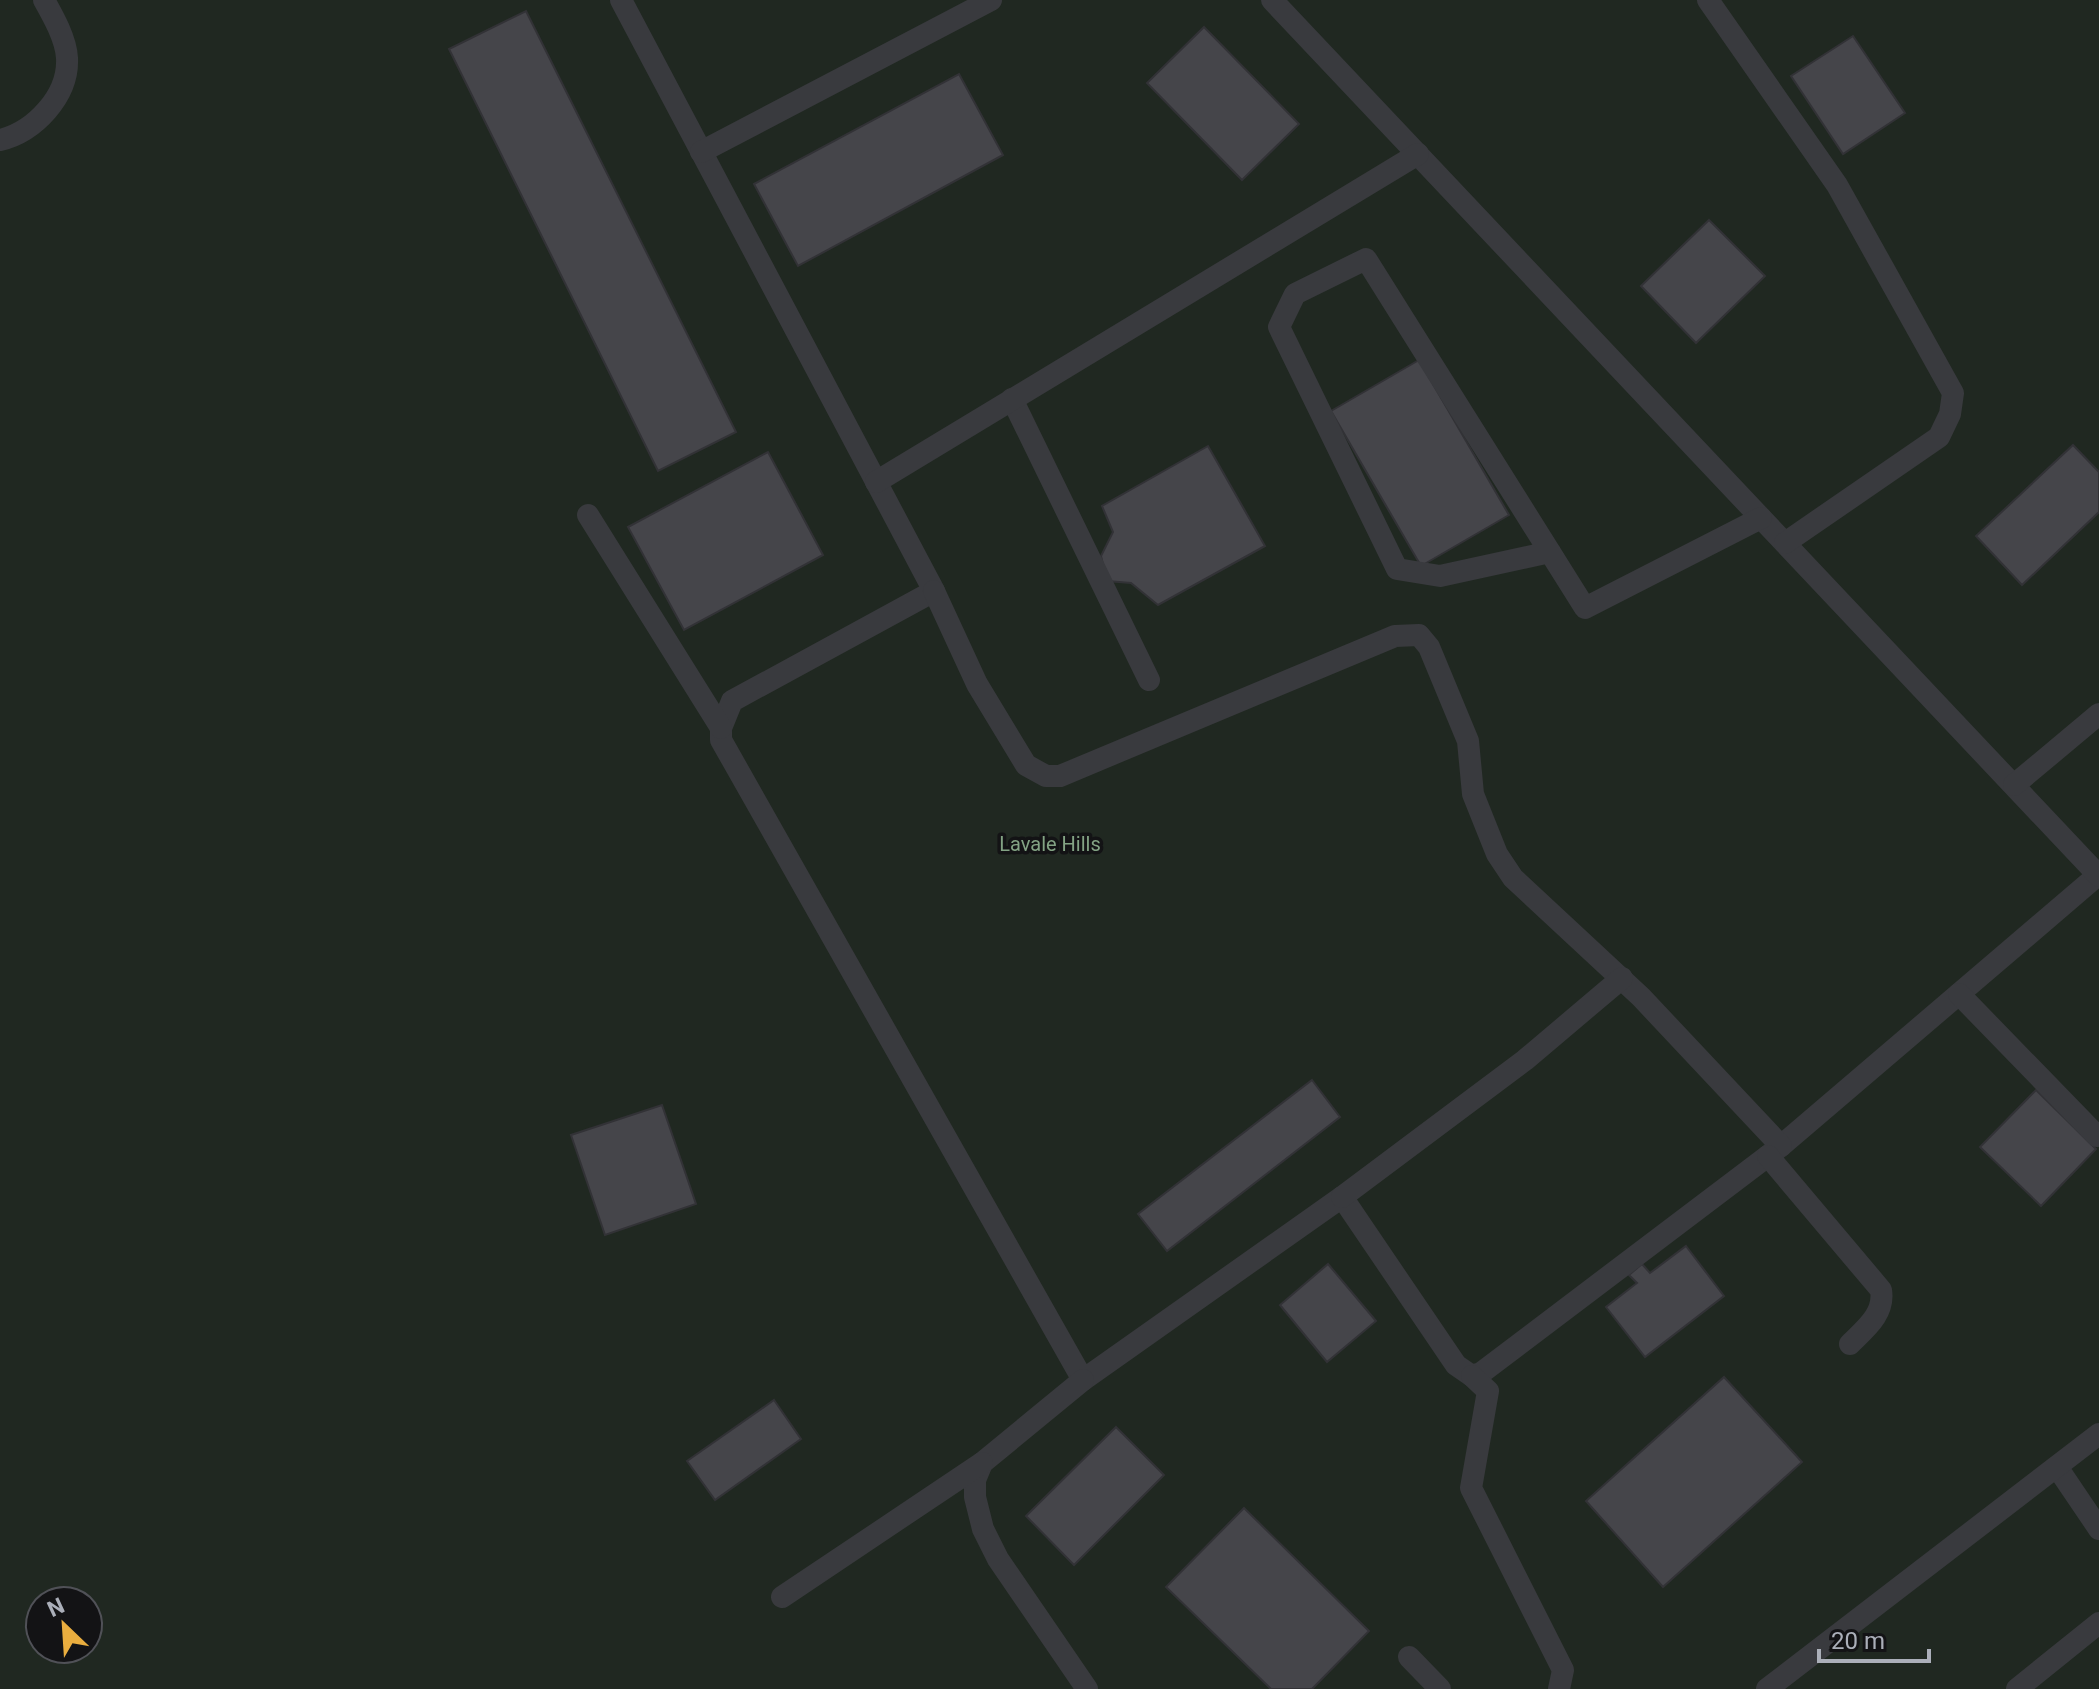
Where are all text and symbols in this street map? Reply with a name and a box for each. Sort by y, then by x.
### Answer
park label: Lavale Hills [999,832,1101,856]
north arrow [24,1585,104,1665]
text: N [43,1593,68,1622]
scale bar [1819,1613,1929,1663]
text: 20 m [1831,1627,1885,1655]

